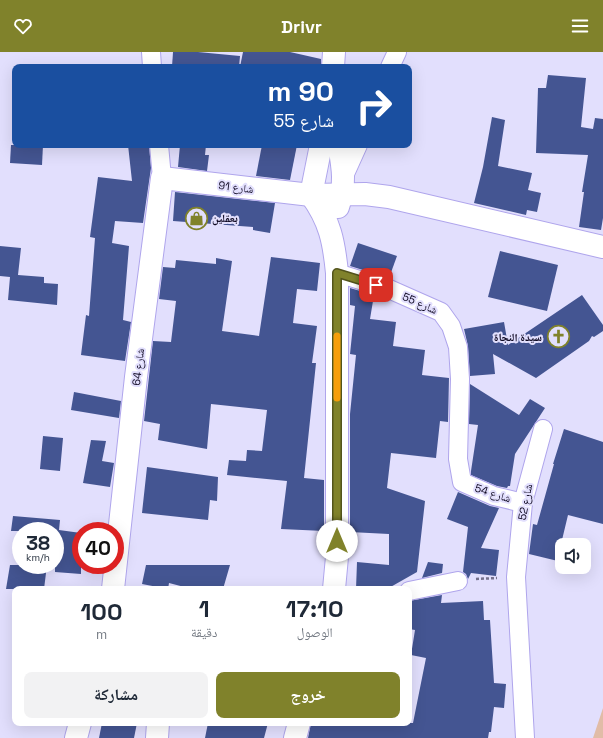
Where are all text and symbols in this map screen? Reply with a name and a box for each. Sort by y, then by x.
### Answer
icon: heart [12,15,34,37]
text: Drivr [281,15,322,38]
icon: menu [569,15,591,37]
text: 90 m [268,73,334,109]
icon: right [348,80,400,132]
text: شارع 55 [274,109,334,132]
street label: شارع 91 [218,178,254,196]
shop icon: بعقلين [184,205,210,231]
place label: بعقلين [212,211,238,226]
pin [359,268,393,302]
icon: arrive [365,274,387,296]
street label: شارع 55 [400,289,440,317]
church icon: سيدة النجاة [545,324,571,350]
place label: سيدة النجاة [494,330,542,344]
street label: شارع 64 [129,348,147,386]
street label: شارع 54 [473,481,513,505]
street label: شارع 52 [515,483,535,521]
position arrow [316,520,358,562]
speed limit sign: 40 [72,522,124,574]
text: 38 [26,530,50,556]
map controls [555,538,591,574]
button: sound [555,538,591,574]
text: km/h [26,551,50,564]
text: 1 [199,593,210,624]
text: 17:10 [286,593,344,624]
text: 100 [81,596,122,627]
text: دقيقة [191,624,217,641]
text: الوصول [297,624,333,641]
text: m [96,626,107,643]
button: مشاركة [24,672,208,718]
button: خروج [216,672,400,718]

